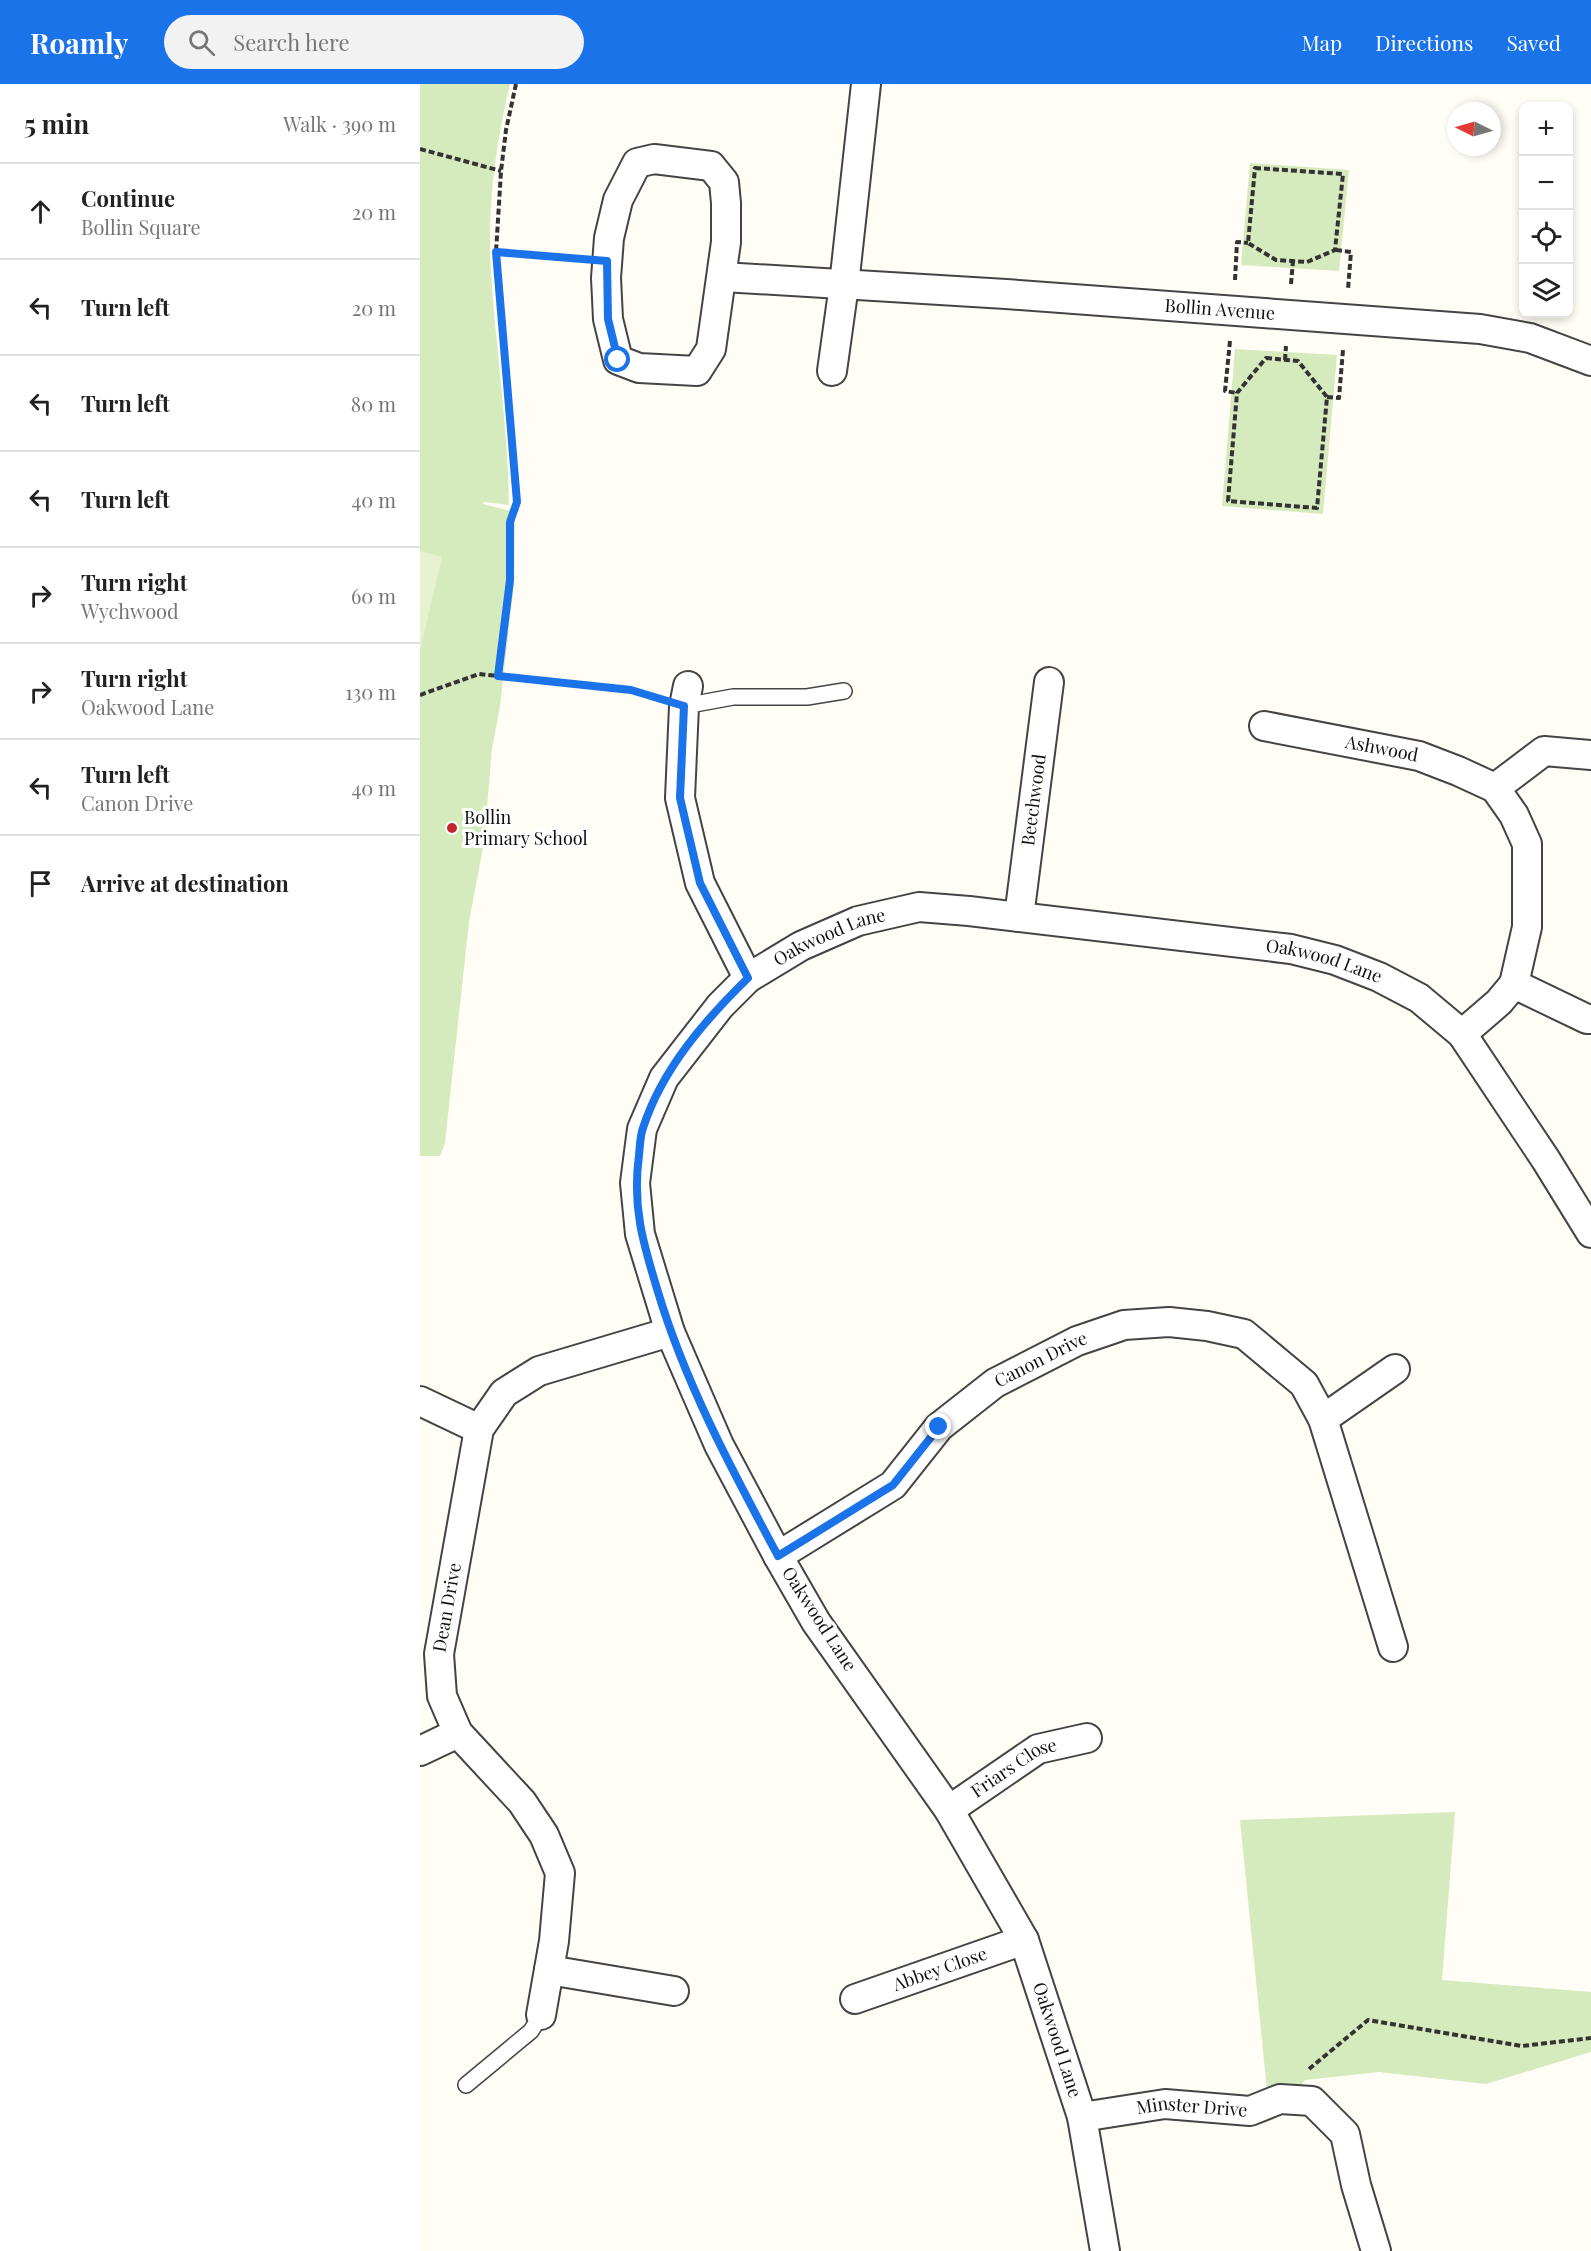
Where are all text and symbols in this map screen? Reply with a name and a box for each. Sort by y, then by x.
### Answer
search box [164,15,584,69]
text: Roamly [30,24,128,61]
icon: search [185,26,218,59]
text: Search here [233,27,350,57]
text: Map [1301,28,1342,56]
text: Directions [1375,28,1473,56]
text: Saved [1506,28,1561,56]
north arrow [1447,102,1501,156]
map controls [1519,102,1573,318]
button: + [1519,102,1573,156]
text: 5 min [24,106,89,141]
text: Walk · 390 m [283,110,396,137]
button: − [1519,156,1573,210]
text: Continue [81,183,175,213]
icon: ahead [24,195,57,228]
text: 20 m [352,198,396,225]
button: locate [1519,210,1573,264]
text: Bollin Square [81,213,201,240]
button: layers [1519,264,1573,318]
icon: left [24,291,57,324]
text: Turn left [81,292,170,322]
street label: Bollin Avenue [1164,293,1276,325]
text: 20 m [352,294,396,321]
route start [604,346,630,372]
icon: left [24,387,57,420]
text: Turn left [81,388,170,418]
text: 80 m [351,390,396,417]
icon: left [24,483,57,516]
text: Turn left [81,484,170,514]
text: 40 m [351,486,396,513]
text: Turn right [81,567,187,597]
icon: right [24,579,57,612]
text: 60 m [351,582,396,609]
text: Wychwood [81,597,179,624]
text: Turn right [81,663,187,693]
icon: right [24,675,57,708]
text: 130 m [345,678,396,705]
text: Oakwood Lane [81,693,214,720]
street label: Ashwood [1343,729,1421,767]
street label: Beechwood [1015,752,1051,847]
text: Turn left [81,759,170,789]
icon: left [24,771,57,804]
text: 40 m [351,774,396,801]
text: Canon Drive [81,789,193,816]
place label: Bollin Primary School [464,805,588,850]
marker: Bollin Primary School [445,821,459,835]
icon: arrive [24,867,57,900]
text: Arrive at destination [81,868,289,898]
street label: Oakwood Lane [769,902,887,971]
street label: Oakwood Lane [1265,933,1386,988]
street label: Canon Drive [990,1325,1090,1392]
route end [925,1413,951,1439]
street label: Dean Drive [427,1561,466,1654]
street label: Oakwood Lane [777,1562,863,1675]
street label: Friars Close [966,1732,1059,1803]
street label: Abbey Close [888,1941,990,1996]
street label: Oakwood Lane [1028,1979,1088,2100]
street label: Minster Drive [1135,2091,1248,2122]

